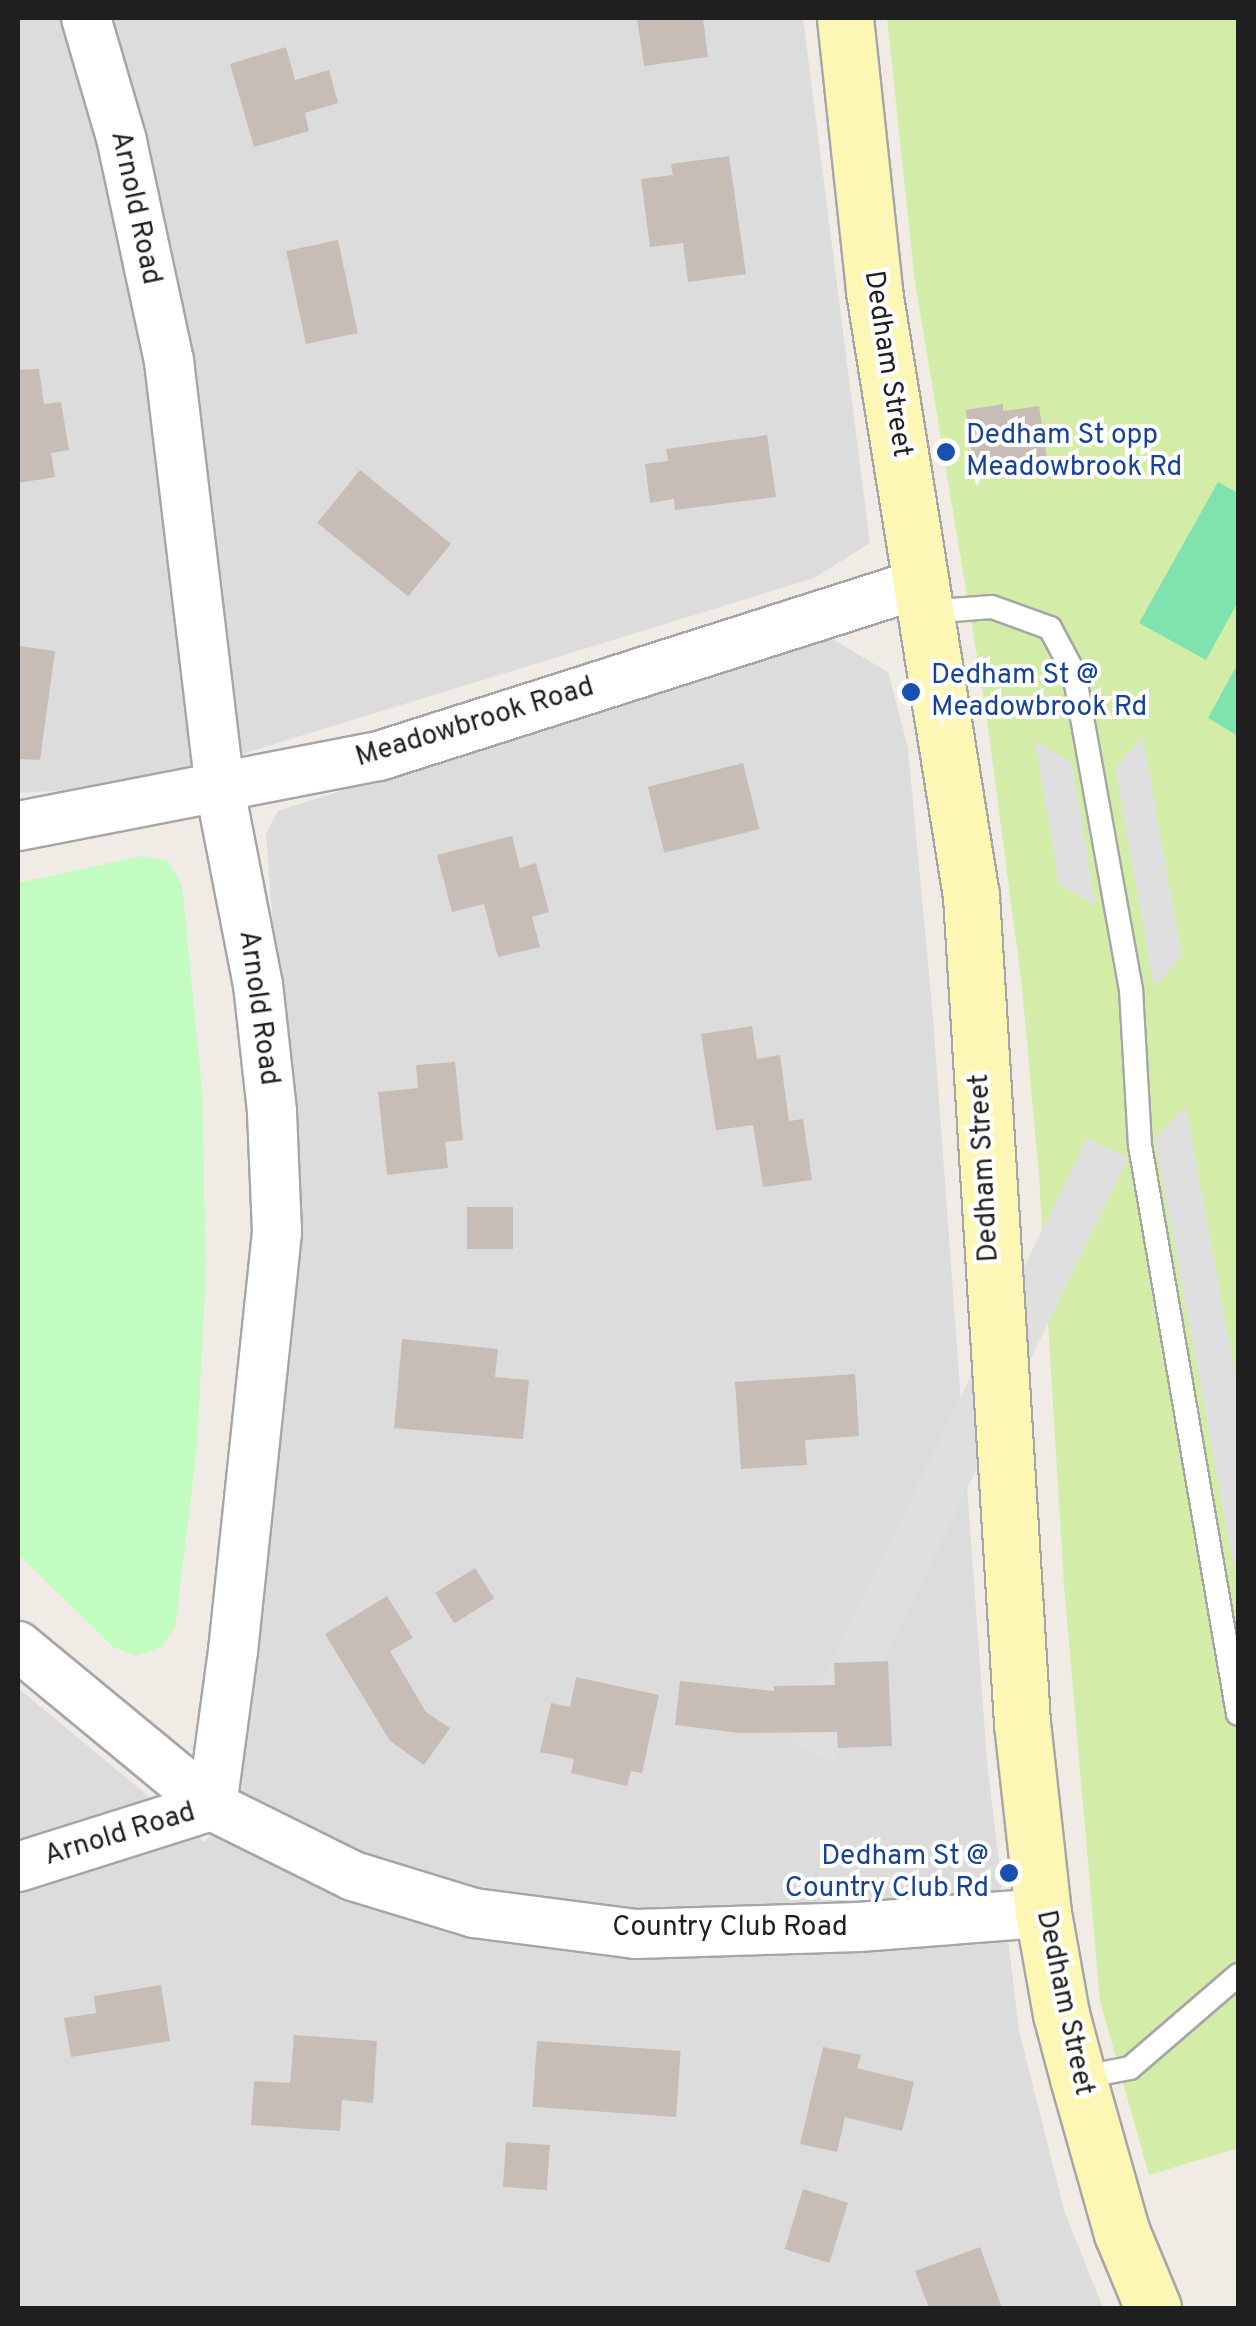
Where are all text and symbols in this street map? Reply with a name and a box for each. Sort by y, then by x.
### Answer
street label: Arnold Road [102,128,168,288]
street label: Dedham Street [856,268,918,460]
place label: Dedham St opp Meadowbrook Rd [966,419,1182,485]
marker: Dedham St opp Meadowbrook Rd [935,441,957,463]
place label: Dedham St @ Meadowbrook Rd [931,659,1147,725]
street label: Meadowbrook Road [352,671,598,775]
marker: Dedham St @ Meadowbrook Rd [900,681,922,703]
street label: Arnold Road [231,928,285,1088]
street label: Dedham Street [963,1073,1007,1263]
street label: Arnold Road [40,1796,200,1874]
place label: Dedham St @ Country Club Rd [785,1840,989,1906]
marker: Dedham St @ Country Club Rd [998,1862,1020,1884]
street label: Dedham Street [1028,1907,1100,2099]
street label: Country Club Road [612,1911,848,1945]

